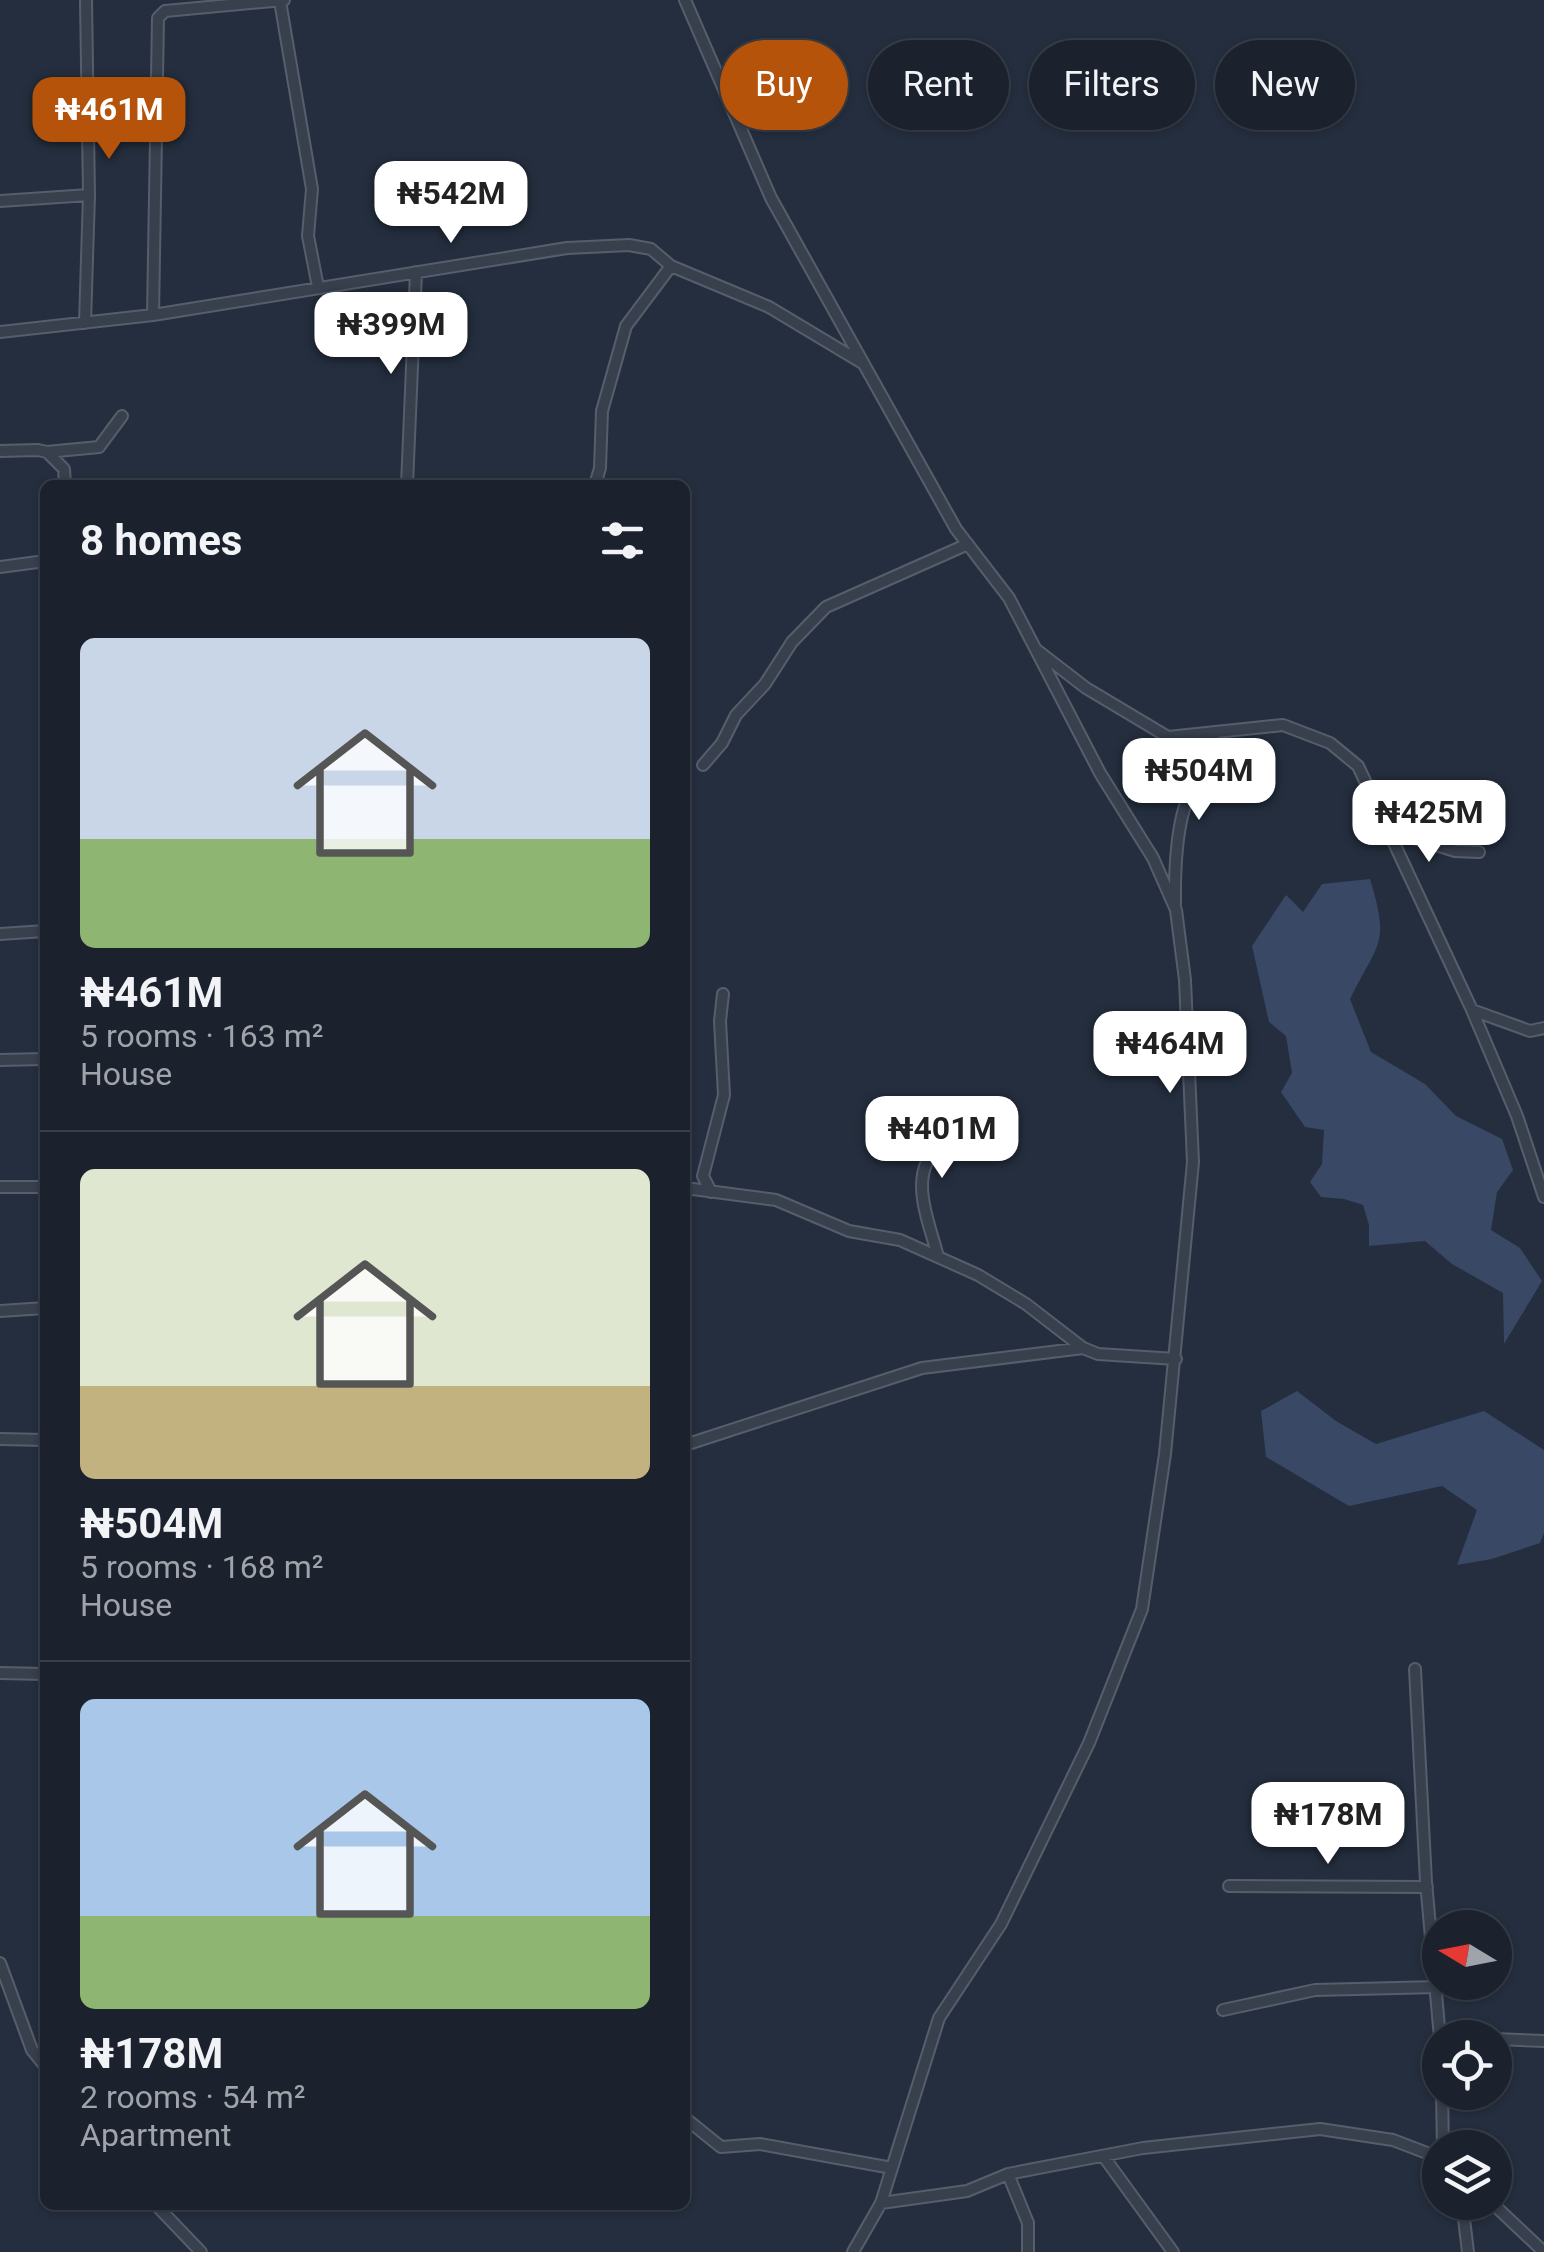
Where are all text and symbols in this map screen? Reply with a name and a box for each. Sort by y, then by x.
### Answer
chip: Buy [720,40,848,130]
chip: Rent [868,40,1009,130]
chip: Filters [1029,40,1195,130]
chip: New [1215,40,1355,130]
pin: ₦461M [39,77,179,162]
text: ₦461M [54,90,164,128]
pin: ₦542M [381,161,521,246]
text: ₦542M [396,174,506,212]
pin: ₦399M [321,292,461,377]
text: ₦399M [336,305,446,343]
icon: filters [595,513,650,568]
text: 8 homes [80,516,242,565]
icon: home [275,703,455,883]
pin: ₦504M [1129,738,1269,823]
text: ₦504M [1144,751,1254,789]
pin: ₦425M [1359,780,1499,865]
text: ₦425M [1374,793,1484,831]
text: ₦461M [80,968,223,1017]
pin: ₦464M [1100,1011,1240,1096]
text: 5 rooms · 163 m² [80,1017,323,1055]
text: ₦464M [1115,1024,1225,1062]
text: House [80,1055,172,1093]
pin: ₦401M [872,1096,1012,1181]
text: ₦401M [887,1109,997,1147]
icon: home [275,1234,455,1414]
text: ₦504M [80,1499,223,1548]
text: 5 rooms · 168 m² [80,1548,323,1586]
text: House [80,1586,172,1624]
icon: home [275,1764,455,1944]
pin: ₦178M [1258,1782,1398,1867]
text: ₦178M [1273,1795,1383,1833]
north arrow [1422,1910,1512,2000]
map controls [1422,1910,1512,2220]
button: locate [1422,2020,1512,2110]
text: ₦178M [80,2029,223,2078]
text: 2 rooms · 54 m² [80,2078,305,2116]
text: Apartment [80,2116,232,2154]
button: layers [1422,2130,1512,2220]

